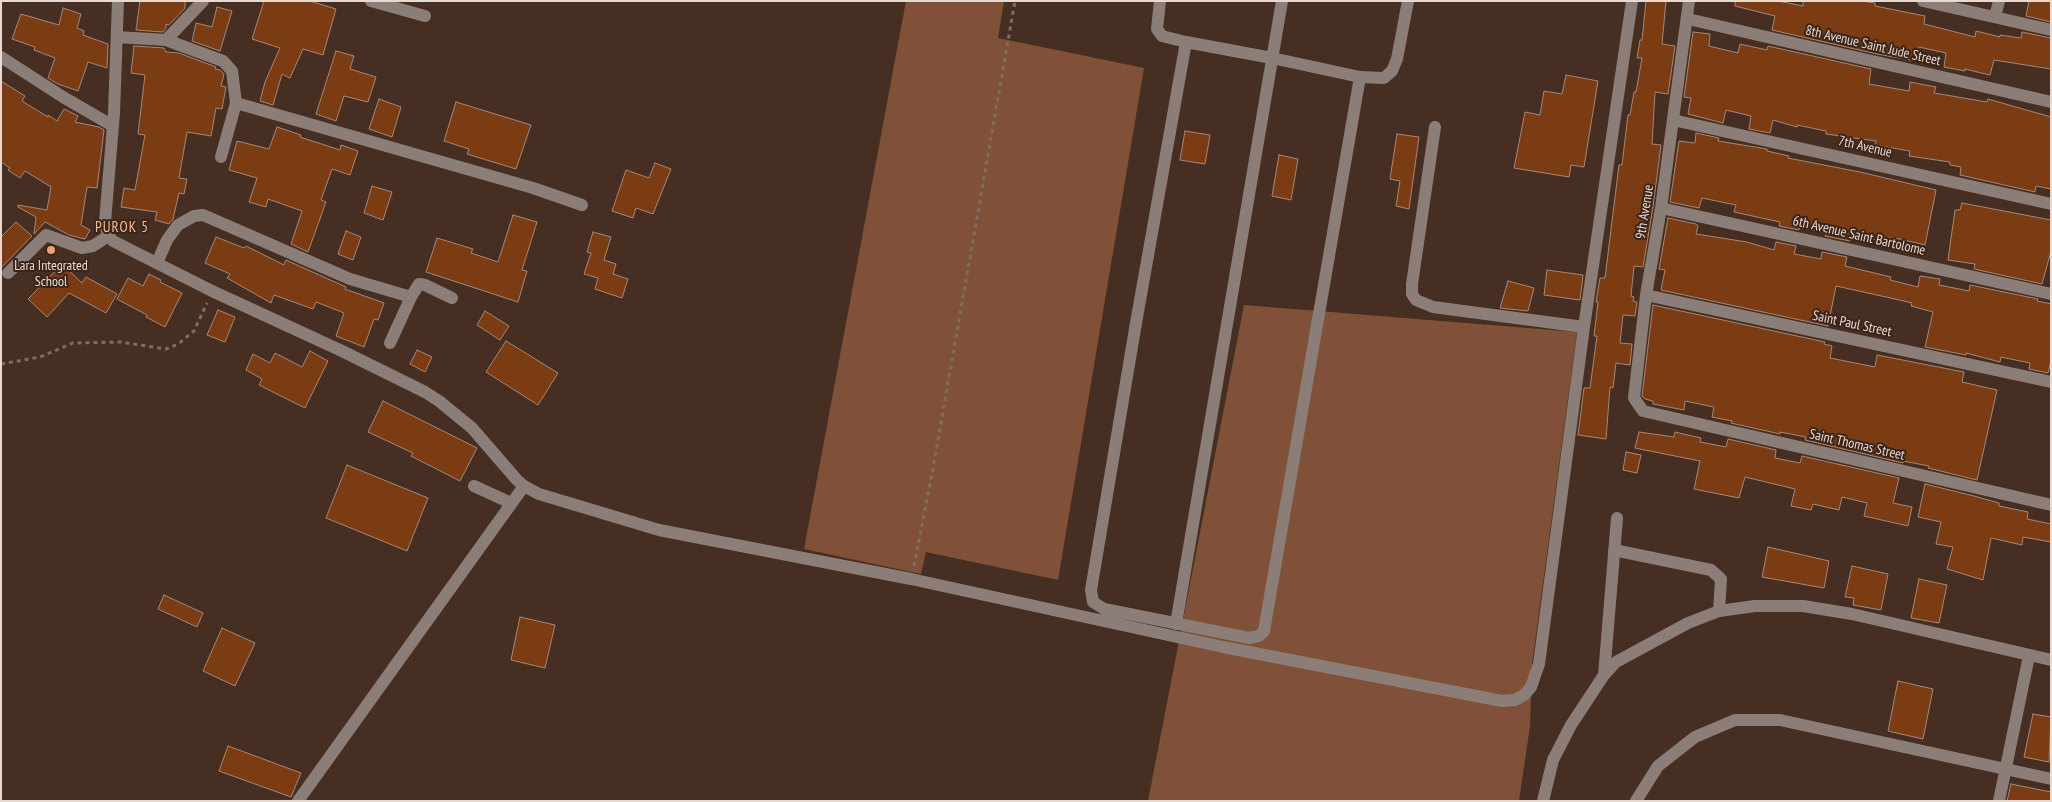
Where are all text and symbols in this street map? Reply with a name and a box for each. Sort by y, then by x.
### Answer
street label: 8th Avenue Saint Jude Street [1804,22,1942,70]
street label: 7th Avenue [1837,133,1893,161]
street label: 9th Avenue [1632,184,1658,240]
street label: 6th Avenue Saint Bartolome [1791,213,1927,259]
district label: PUROK 5 [94,219,150,237]
marker: Lara Integrated School [45,244,57,256]
place label: Lara Integrated School [14,258,88,290]
street label: Saint Paul Street [1811,307,1893,341]
street label: Saint Thomas Street [1808,426,1906,464]

